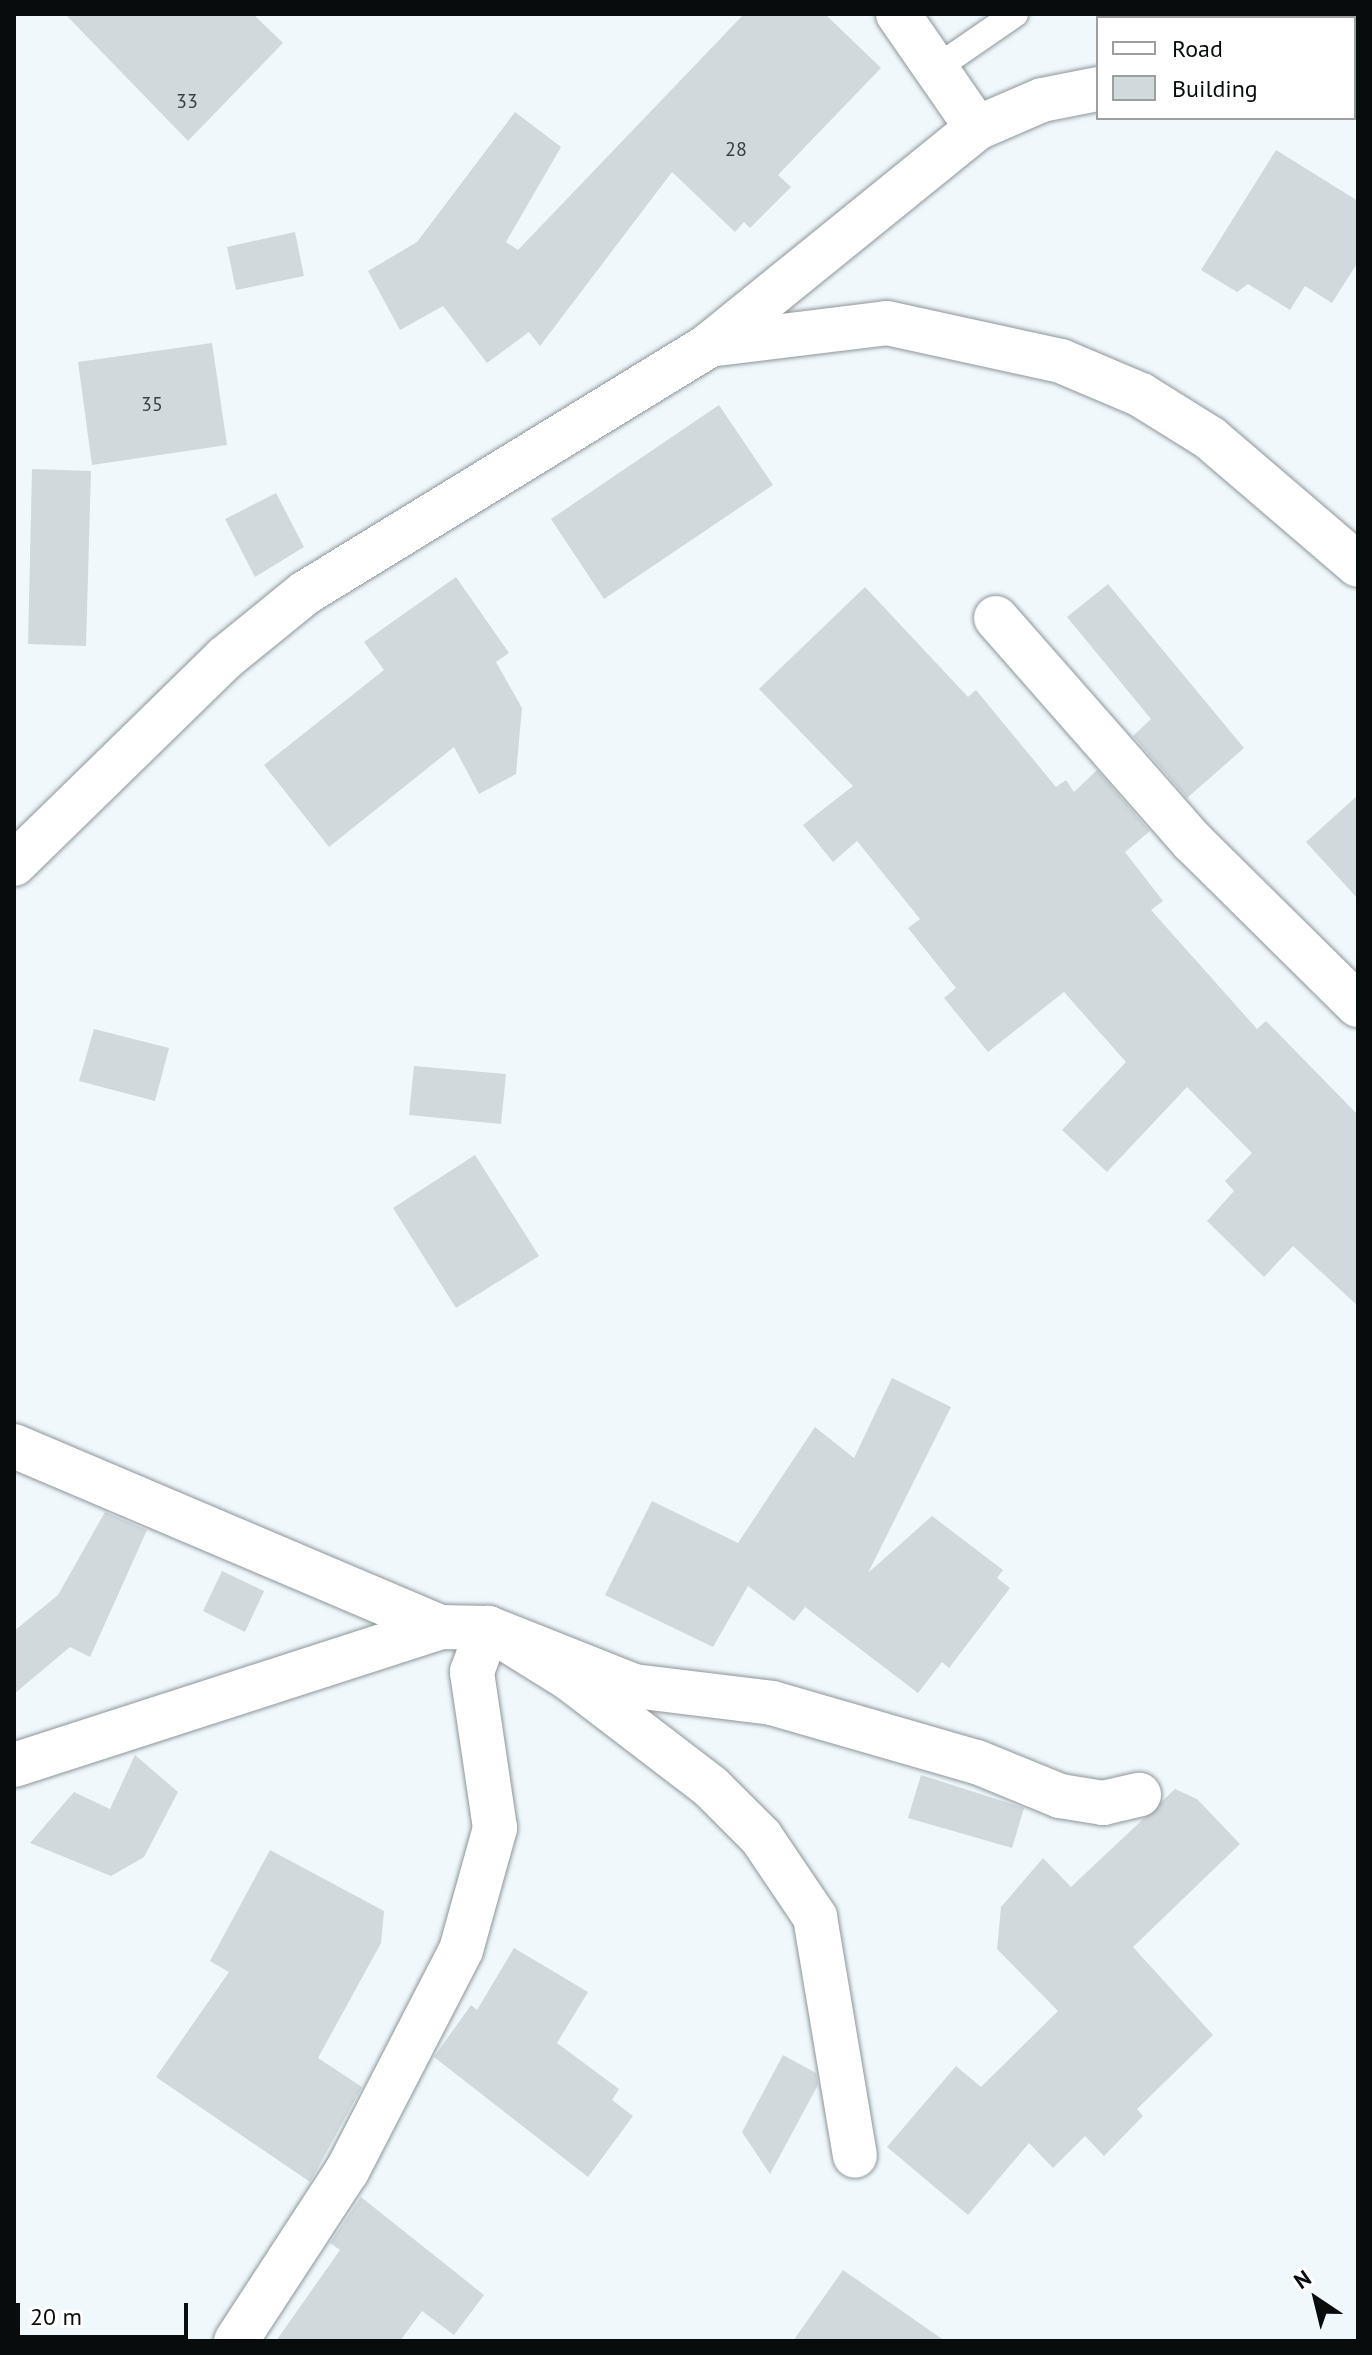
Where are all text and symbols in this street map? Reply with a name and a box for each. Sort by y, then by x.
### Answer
legend [1096,16,1356,120]
text: Road [1172,33,1223,64]
text: Building [1172,73,1258,104]
house number: 33 [176,89,198,113]
house number: 28 [725,137,747,161]
house number: 35 [141,392,163,416]
north arrow [1276,2259,1356,2339]
text: N [1288,2264,1316,2295]
scale bar [20,2287,192,2337]
text: 20 m [30,2301,82,2332]

